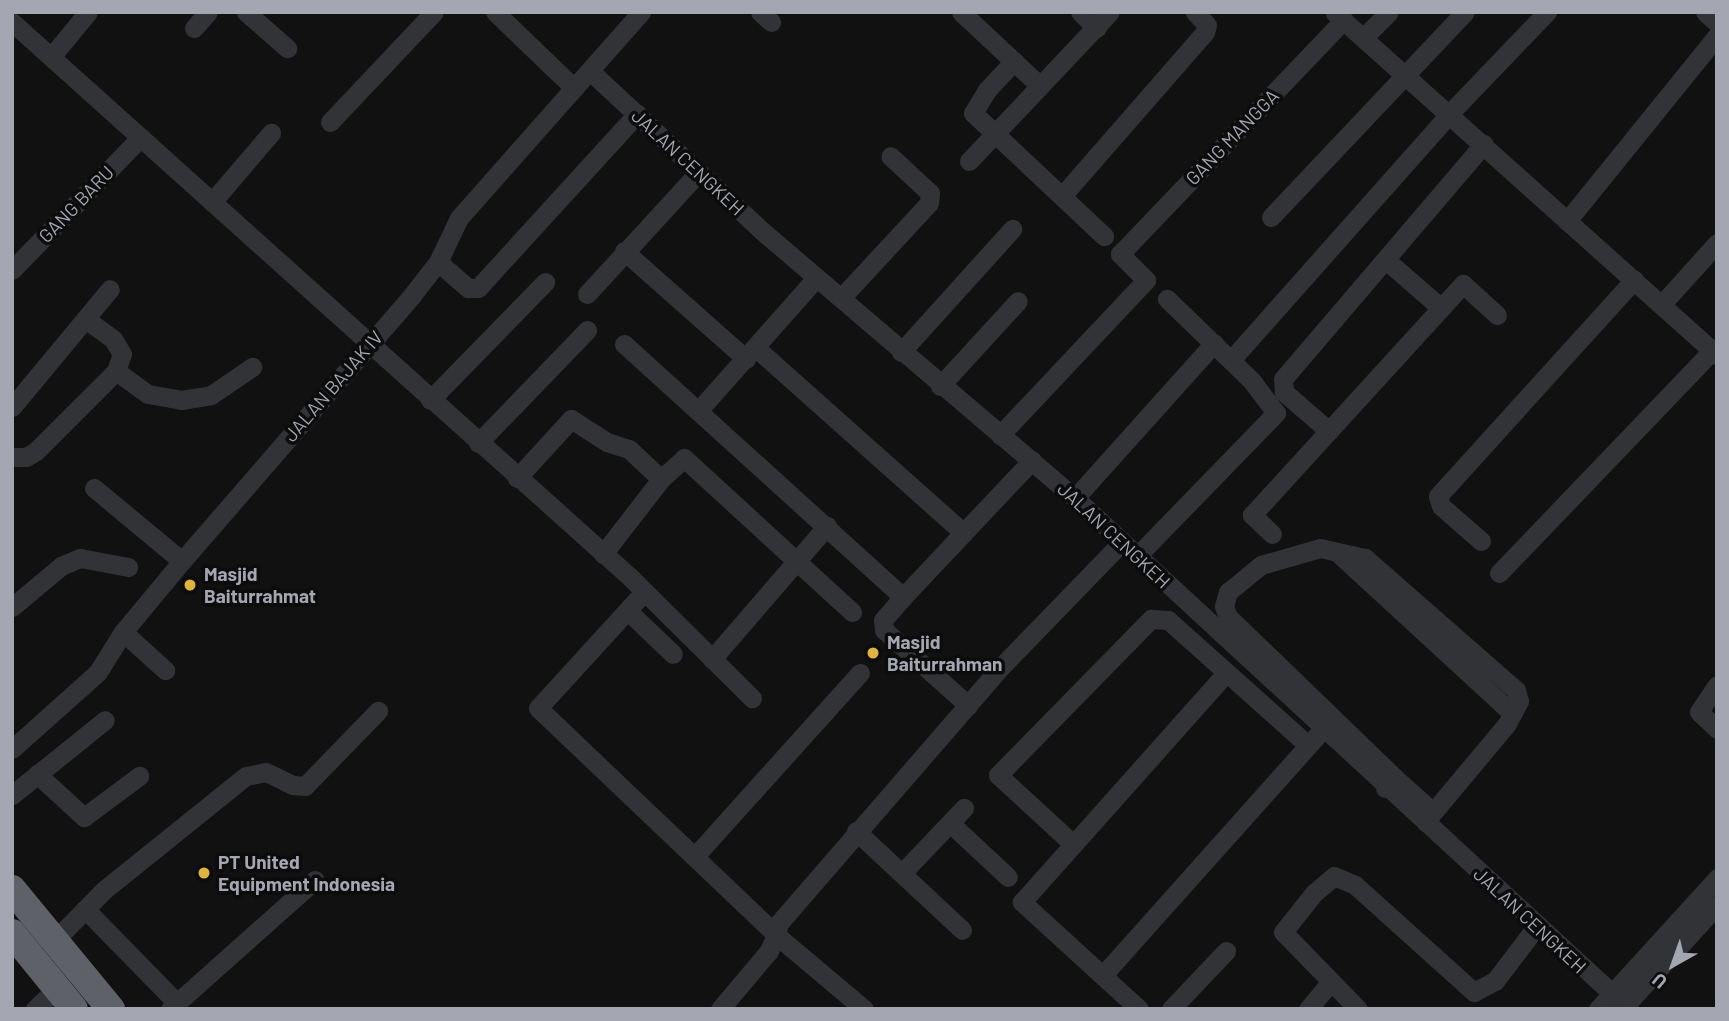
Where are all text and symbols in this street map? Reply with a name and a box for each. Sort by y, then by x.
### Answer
street label: GANG MANGGA [1181,84,1283,190]
street label: JALAN CENGKEH [627,104,749,220]
street label: GANG BARU [34,161,118,247]
street label: JALAN BAJAK IV [279,326,387,446]
street label: JALAN CENGKEH [1053,477,1175,593]
place label: Masjid Baiturrahmat [204,563,316,607]
marker: Masjid Baiturrahmat [182,577,198,593]
place label: Masjid Baiturrahman [887,631,1002,675]
marker: Masjid Baiturrahman [865,645,881,661]
place label: PT United Equipment Indonesia [218,851,395,895]
street label: JALAN CENGKEH [1469,862,1591,978]
marker: PT United Equipment Indonesia [196,865,212,881]
north arrow [1638,930,1708,1000]
text: U [1647,969,1671,994]

